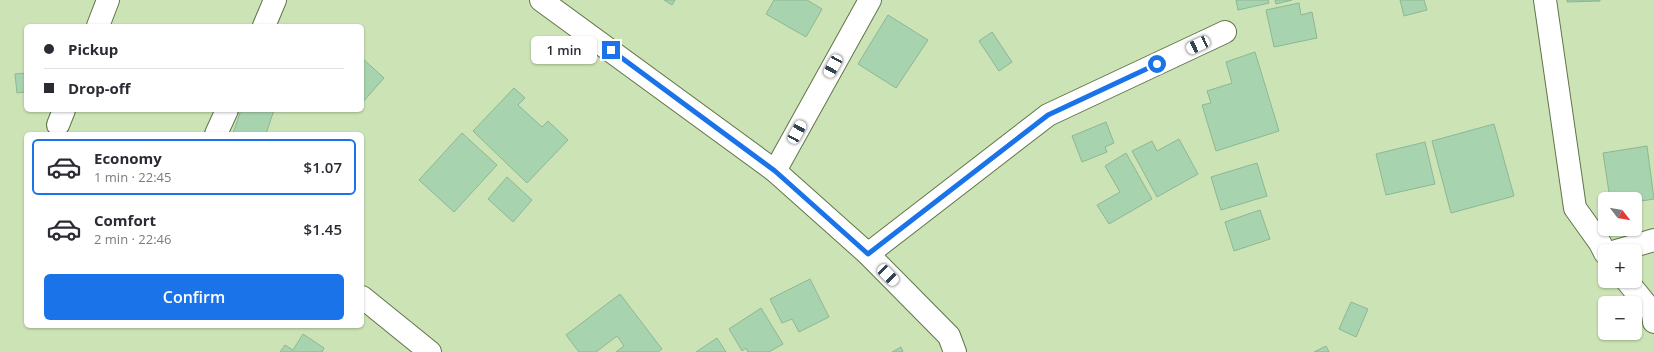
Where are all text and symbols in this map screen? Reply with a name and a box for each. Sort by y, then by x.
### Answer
car [1185,34,1211,56]
callout: 1 min [531,36,597,64]
text: Pickup [68,39,118,59]
text: 1 min [546,41,582,59]
route end [602,41,620,59]
car [822,53,844,79]
route start [1148,55,1166,73]
text: Drop-off [68,78,130,98]
car [786,119,808,145]
text: Economy [94,148,162,168]
icon: car [46,149,82,185]
text: $1.07 [304,157,342,177]
text: 1 min · 22:45 [94,168,171,186]
north arrow [1598,192,1642,236]
map controls [1598,192,1642,340]
text: Comfort [94,210,156,230]
icon: car [46,211,82,247]
text: $1.45 [304,219,342,239]
text: 2 min · 22:46 [94,230,171,248]
button: + [1598,244,1642,288]
car [875,262,901,288]
button: Confirm [44,274,344,320]
button: − [1598,296,1642,340]

